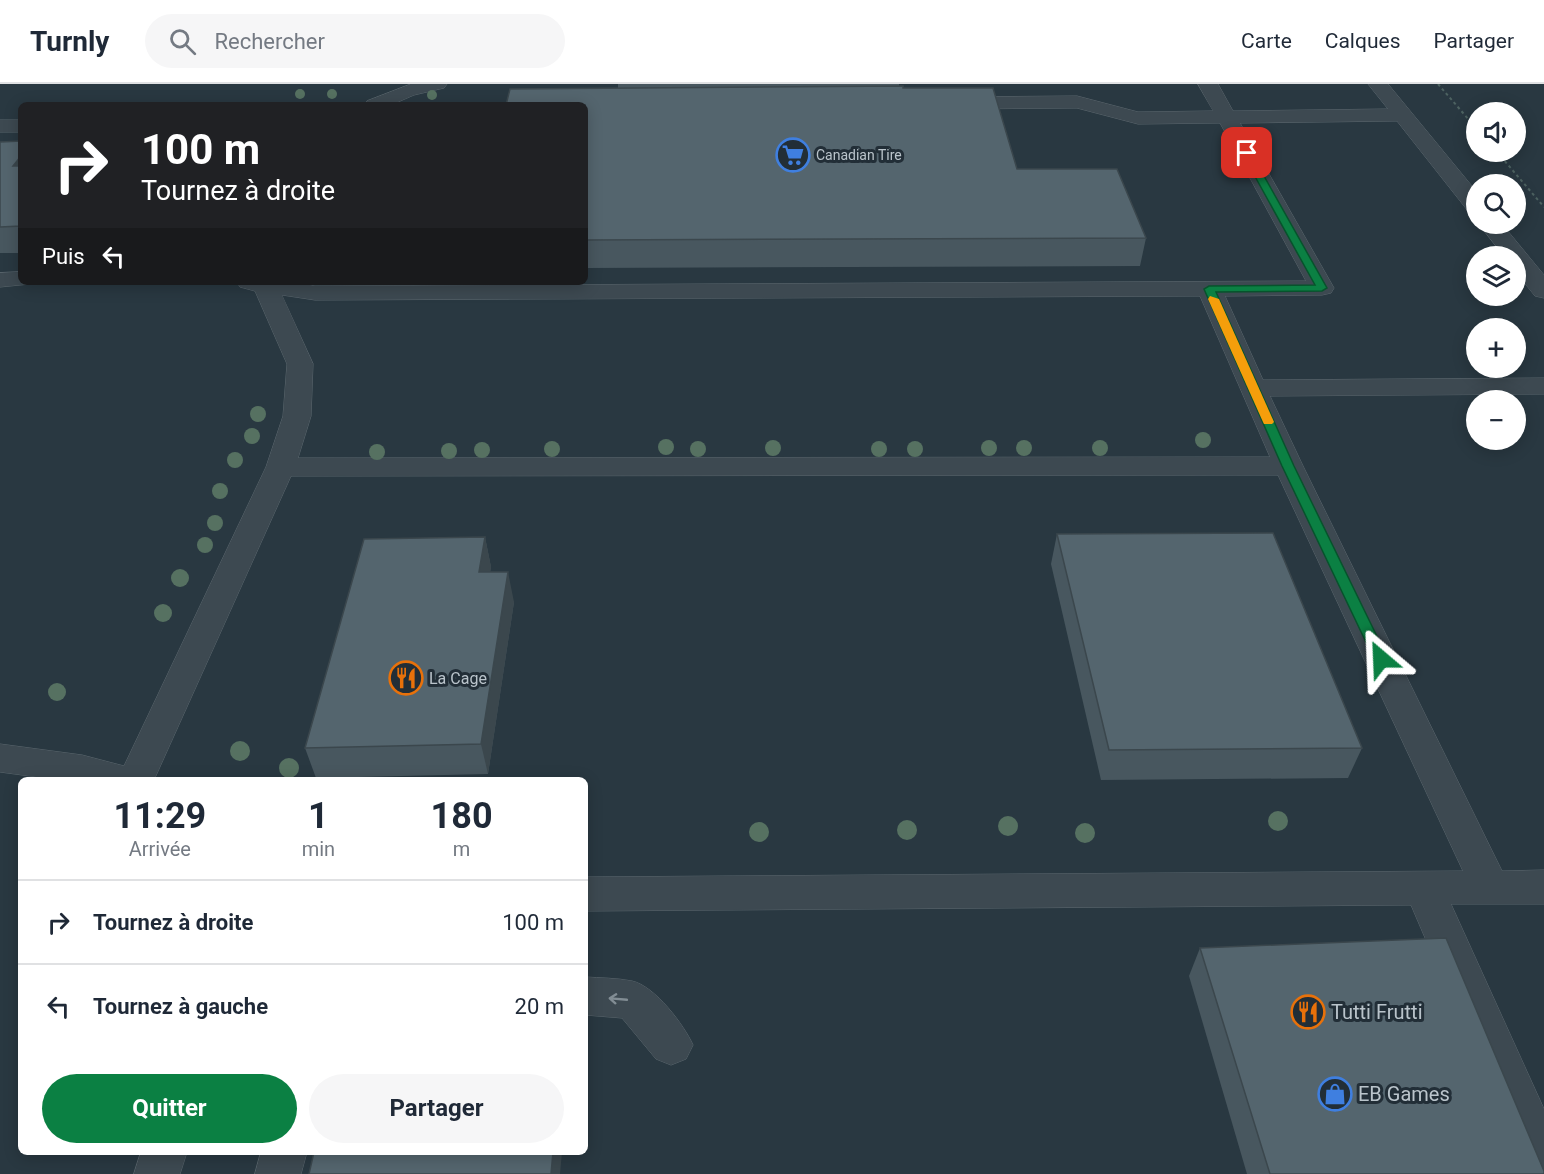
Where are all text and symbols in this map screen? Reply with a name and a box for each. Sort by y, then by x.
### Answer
search box [145,14,565,68]
text: Turnly [30,25,109,58]
icon: search [166,25,199,58]
text: Rechercher [214,29,325,54]
text: Carte [1241,29,1292,53]
text: Calques [1325,29,1400,53]
text: Partager [1433,29,1514,53]
map controls [1466,102,1526,450]
button: sound [1466,102,1526,162]
text: 100 m [141,125,260,174]
icon: right [42,126,120,204]
pin [1221,127,1272,178]
icon: arrive [1230,136,1263,169]
supermarket icon: Canadian Tire [775,137,811,173]
place label: Canadian Tire [816,147,902,163]
button: search [1466,174,1526,234]
text: Tournez à droite [141,175,335,207]
icon: left [97,240,130,273]
text: Puis [42,244,85,269]
button: layers [1466,246,1526,306]
button: + [1466,318,1526,378]
button: − [1466,390,1526,450]
position arrow [1349,627,1413,691]
restaurant icon: La Cage [388,660,424,696]
place label: La Cage [429,669,487,688]
text: 11:29 [113,795,206,837]
text: 1 [308,795,329,837]
text: 180 [431,795,493,837]
text: Arrivée [129,837,191,861]
text: min [302,837,335,861]
text: m [453,837,470,861]
icon: right [42,906,75,939]
text: Tournez à droite [93,910,253,935]
text: 100 m [502,910,564,935]
icon: left [42,990,75,1023]
one-way arrow [608,993,628,1004]
text: Tournez à gauche [93,994,268,1019]
text: 20 m [515,994,564,1019]
restaurant icon: Tutti Frutti [1290,994,1326,1030]
place label: Tutti Frutti [1331,1000,1423,1024]
button: Quitter [42,1074,297,1143]
button: Partager [309,1074,564,1143]
shop icon: EB Games [1317,1076,1353,1112]
place label: EB Games [1358,1082,1450,1106]

